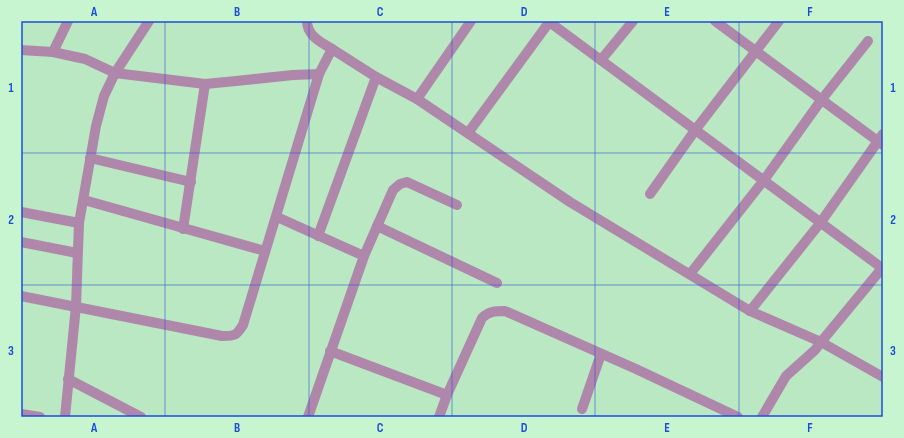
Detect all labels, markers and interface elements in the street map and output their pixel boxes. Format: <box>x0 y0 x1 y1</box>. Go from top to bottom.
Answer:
text: A <box>90 4 98 20</box>
text: B <box>234 4 240 20</box>
text: C <box>377 4 384 20</box>
text: D <box>521 4 528 20</box>
text: E <box>664 4 670 20</box>
text: F <box>807 4 813 20</box>
text: 1 <box>8 80 14 96</box>
text: 1 <box>890 80 896 96</box>
text: 2 <box>8 212 14 228</box>
text: 2 <box>890 212 896 228</box>
text: 3 <box>8 343 14 359</box>
text: 3 <box>890 343 896 359</box>
text: A <box>90 420 98 436</box>
text: B <box>234 420 240 436</box>
text: C <box>377 420 384 436</box>
text: D <box>521 420 528 436</box>
text: E <box>664 420 670 436</box>
text: F <box>807 420 813 436</box>

